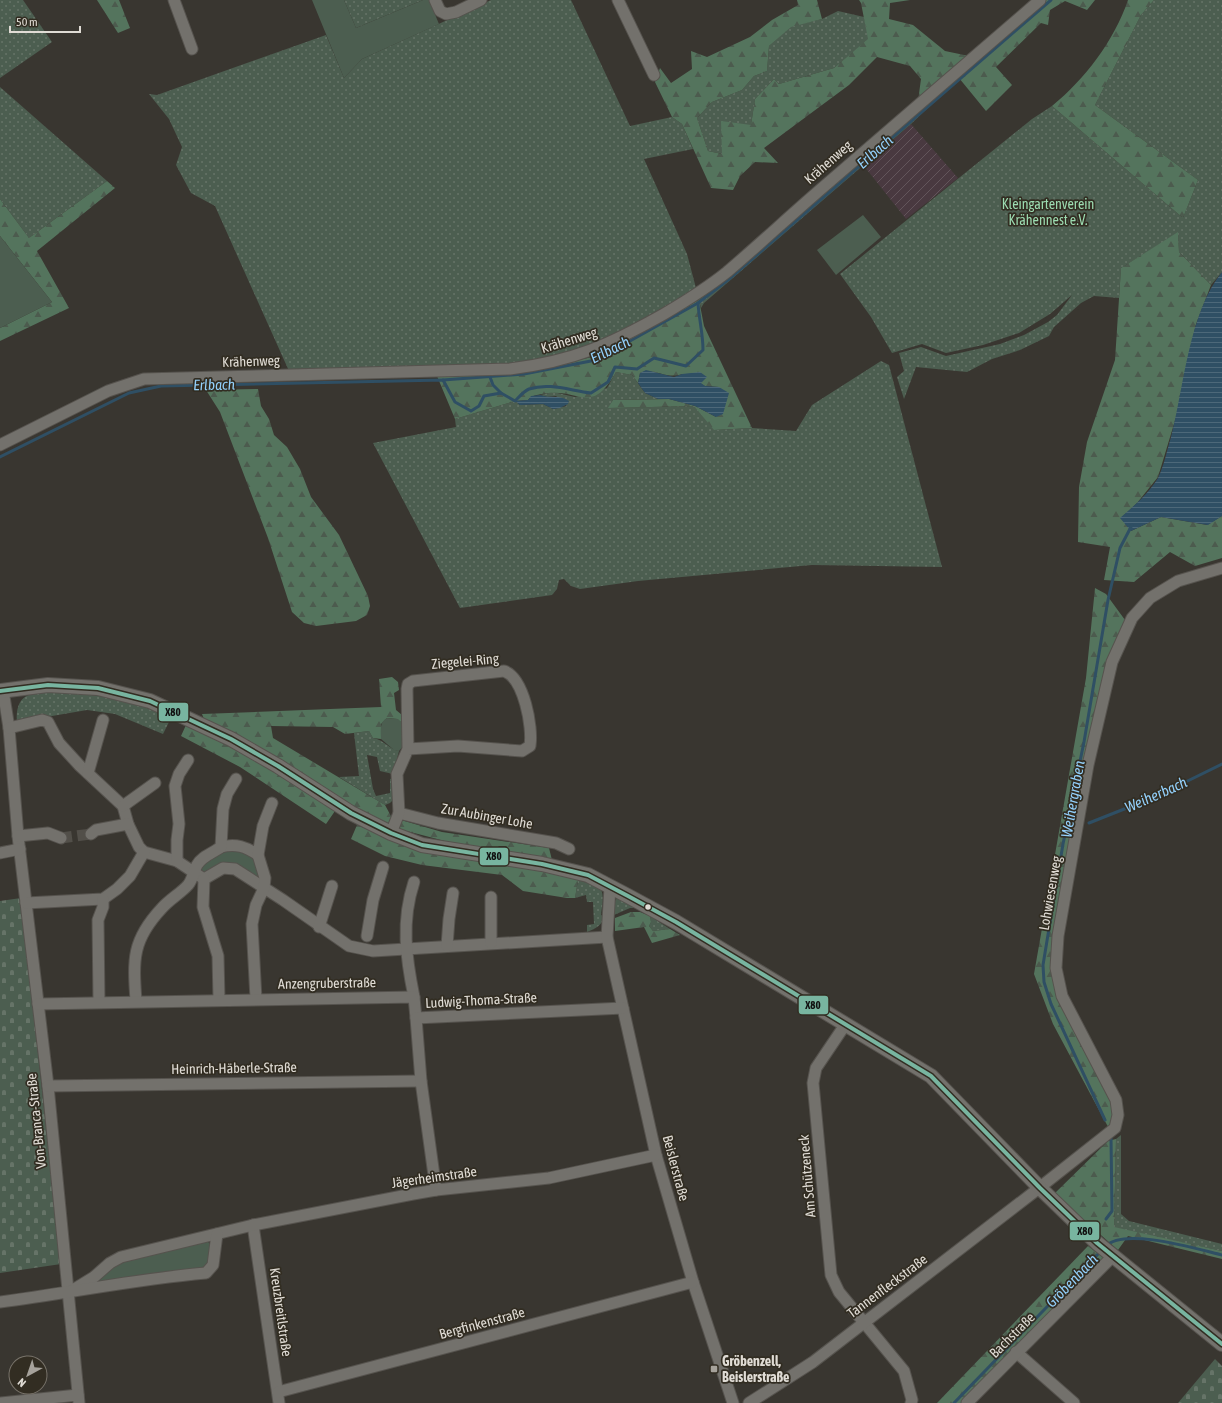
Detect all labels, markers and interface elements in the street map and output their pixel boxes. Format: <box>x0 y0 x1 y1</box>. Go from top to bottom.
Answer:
scale bar <box>10 8 80 34</box>
text: 50 m <box>16 15 38 29</box>
water label: Erlbach <box>853 132 896 172</box>
street label: Krähenweg <box>801 137 855 187</box>
park label: Kleingartenverein Krähennest e.V. <box>1002 196 1094 228</box>
street label: Krähenweg <box>539 324 599 356</box>
water label: Erlbach <box>587 333 632 366</box>
street label: Krähenweg <box>222 352 280 370</box>
water label: Erlbach <box>193 376 235 393</box>
street label: Ziegelei-Ring <box>431 650 499 672</box>
line badge: X80 <box>158 702 189 722</box>
text: X80 <box>164 706 181 718</box>
water label: Weihergraben <box>1057 759 1088 839</box>
water label: Weiherbach <box>1122 773 1189 816</box>
street label: Zur Aubinger Lohe <box>440 800 534 832</box>
line badge: X80 <box>479 847 509 866</box>
text: X80 <box>485 850 502 862</box>
street label: Lohwiesenweg <box>1036 854 1064 932</box>
unlabelled marker <box>643 902 653 912</box>
street label: Anzengruberstraße <box>278 974 376 992</box>
street label: Ludwig-Thoma-Straße <box>425 989 537 1011</box>
line badge: X80 <box>798 995 829 1015</box>
text: X80 <box>804 999 821 1011</box>
street label: Heinrich-Häberle-Straße <box>171 1059 297 1077</box>
street label: Von-Branca-Straße <box>23 1073 49 1169</box>
street label: Beislerstraße <box>660 1133 692 1203</box>
street label: Am Schützeneck <box>795 1134 819 1218</box>
street label: Jägerheimstraße <box>390 1163 478 1191</box>
line badge: X80 <box>1069 1221 1100 1241</box>
text: X80 <box>1076 1225 1093 1237</box>
street label: Tannenfleckstraße <box>844 1251 930 1321</box>
water label: Gröbenbach <box>1042 1251 1101 1311</box>
street label: Kreuzbreitlstraße <box>267 1267 295 1357</box>
street label: Bergfinkenstraße <box>437 1304 527 1342</box>
street label: Bachstraße <box>986 1309 1038 1361</box>
place label: Gröbenzell, Beislerstraße <box>722 1353 789 1385</box>
north arrow <box>8 1355 48 1395</box>
marker: Gröbenzell, Beislerstraße <box>709 1364 719 1374</box>
text: N <box>15 1376 28 1389</box>

